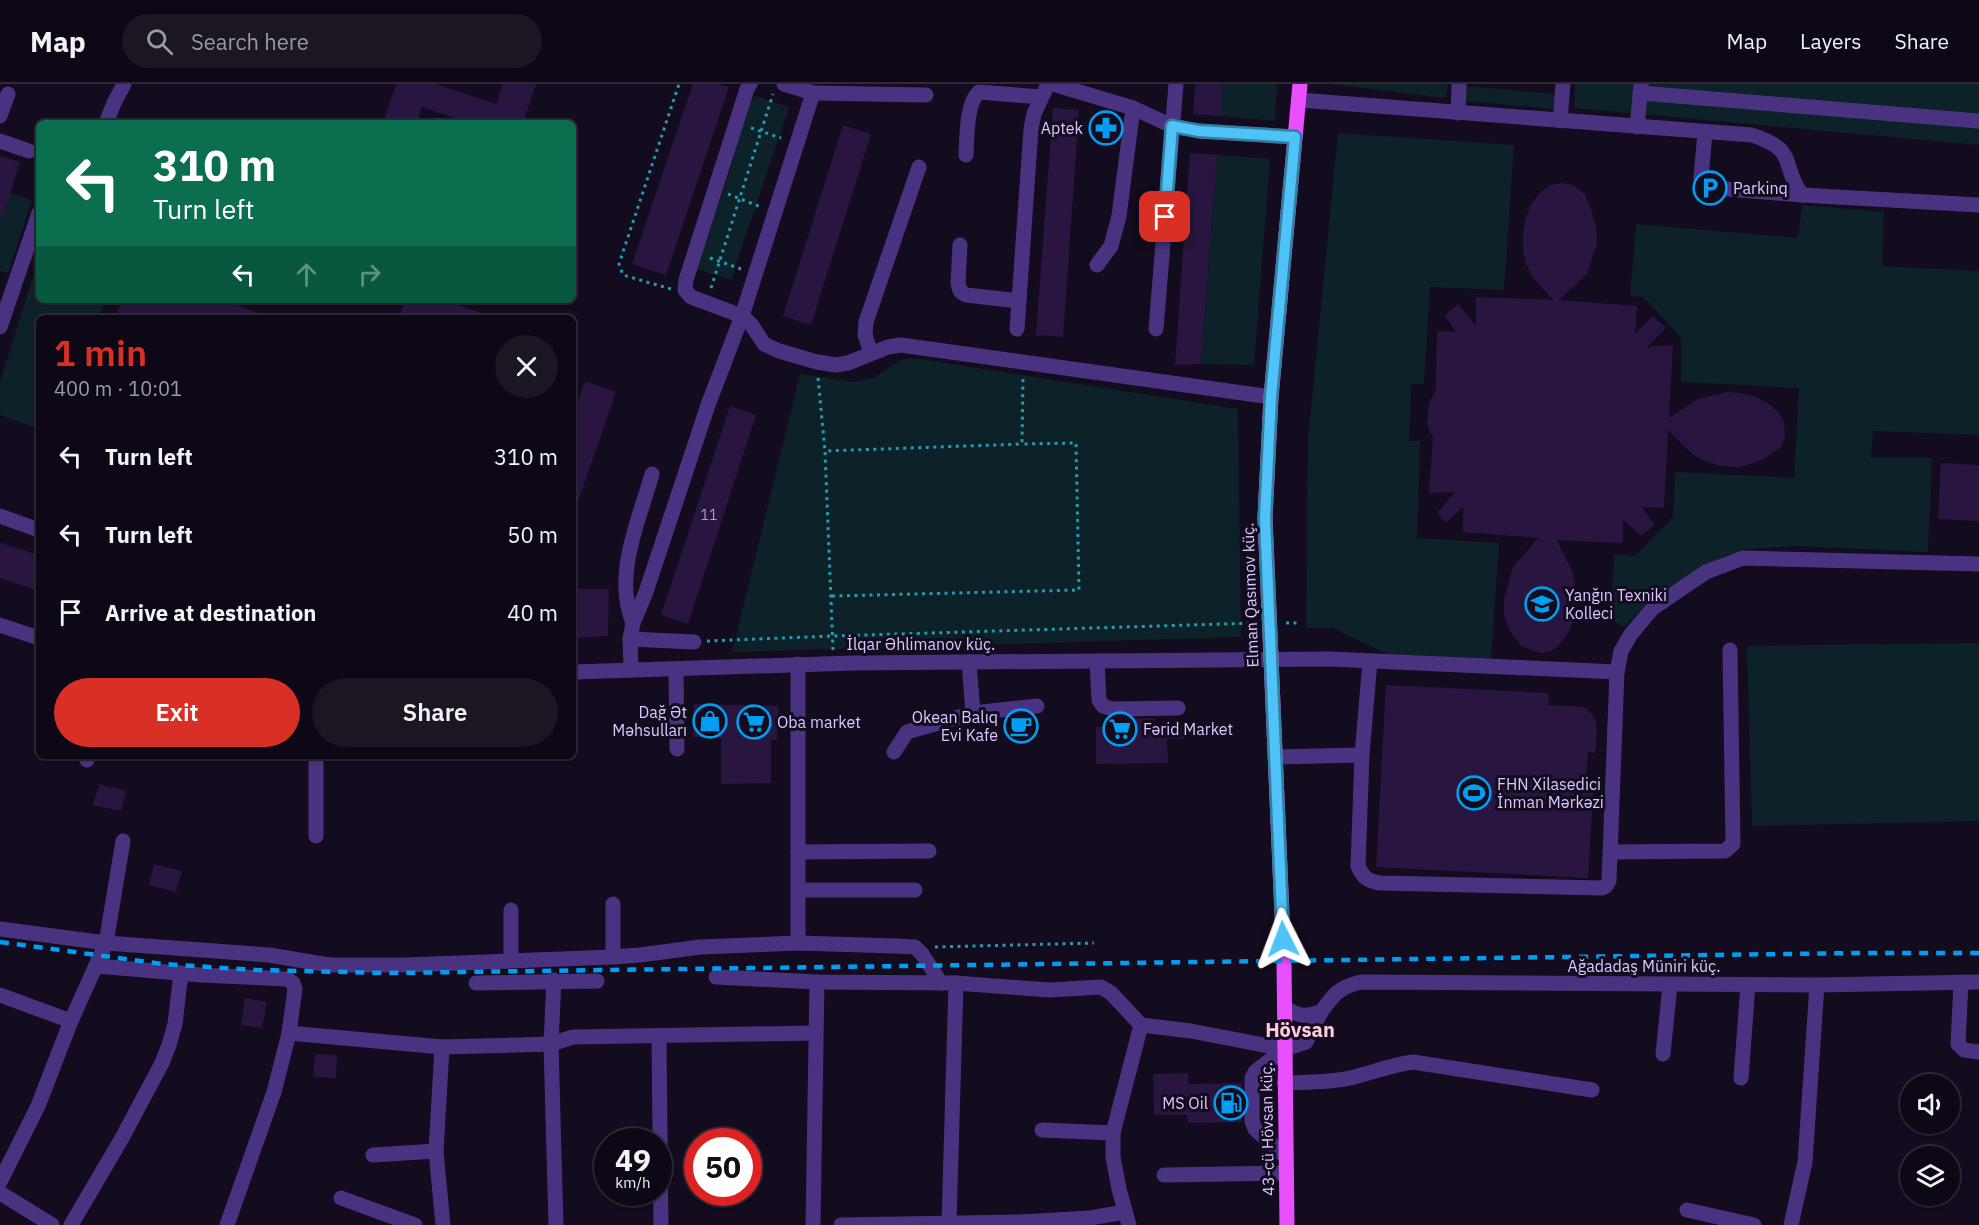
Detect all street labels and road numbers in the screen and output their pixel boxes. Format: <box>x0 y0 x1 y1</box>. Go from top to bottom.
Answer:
street label: Elman Qasımov küç. <box>1237 522 1263 668</box>
street label: İlqar Əhlimanov küç. <box>847 634 995 654</box>
street label: Ağadadaş Müniri küç. <box>1567 956 1721 976</box>
street label: 43-cü Hövsan küç. <box>1256 1062 1278 1196</box>

